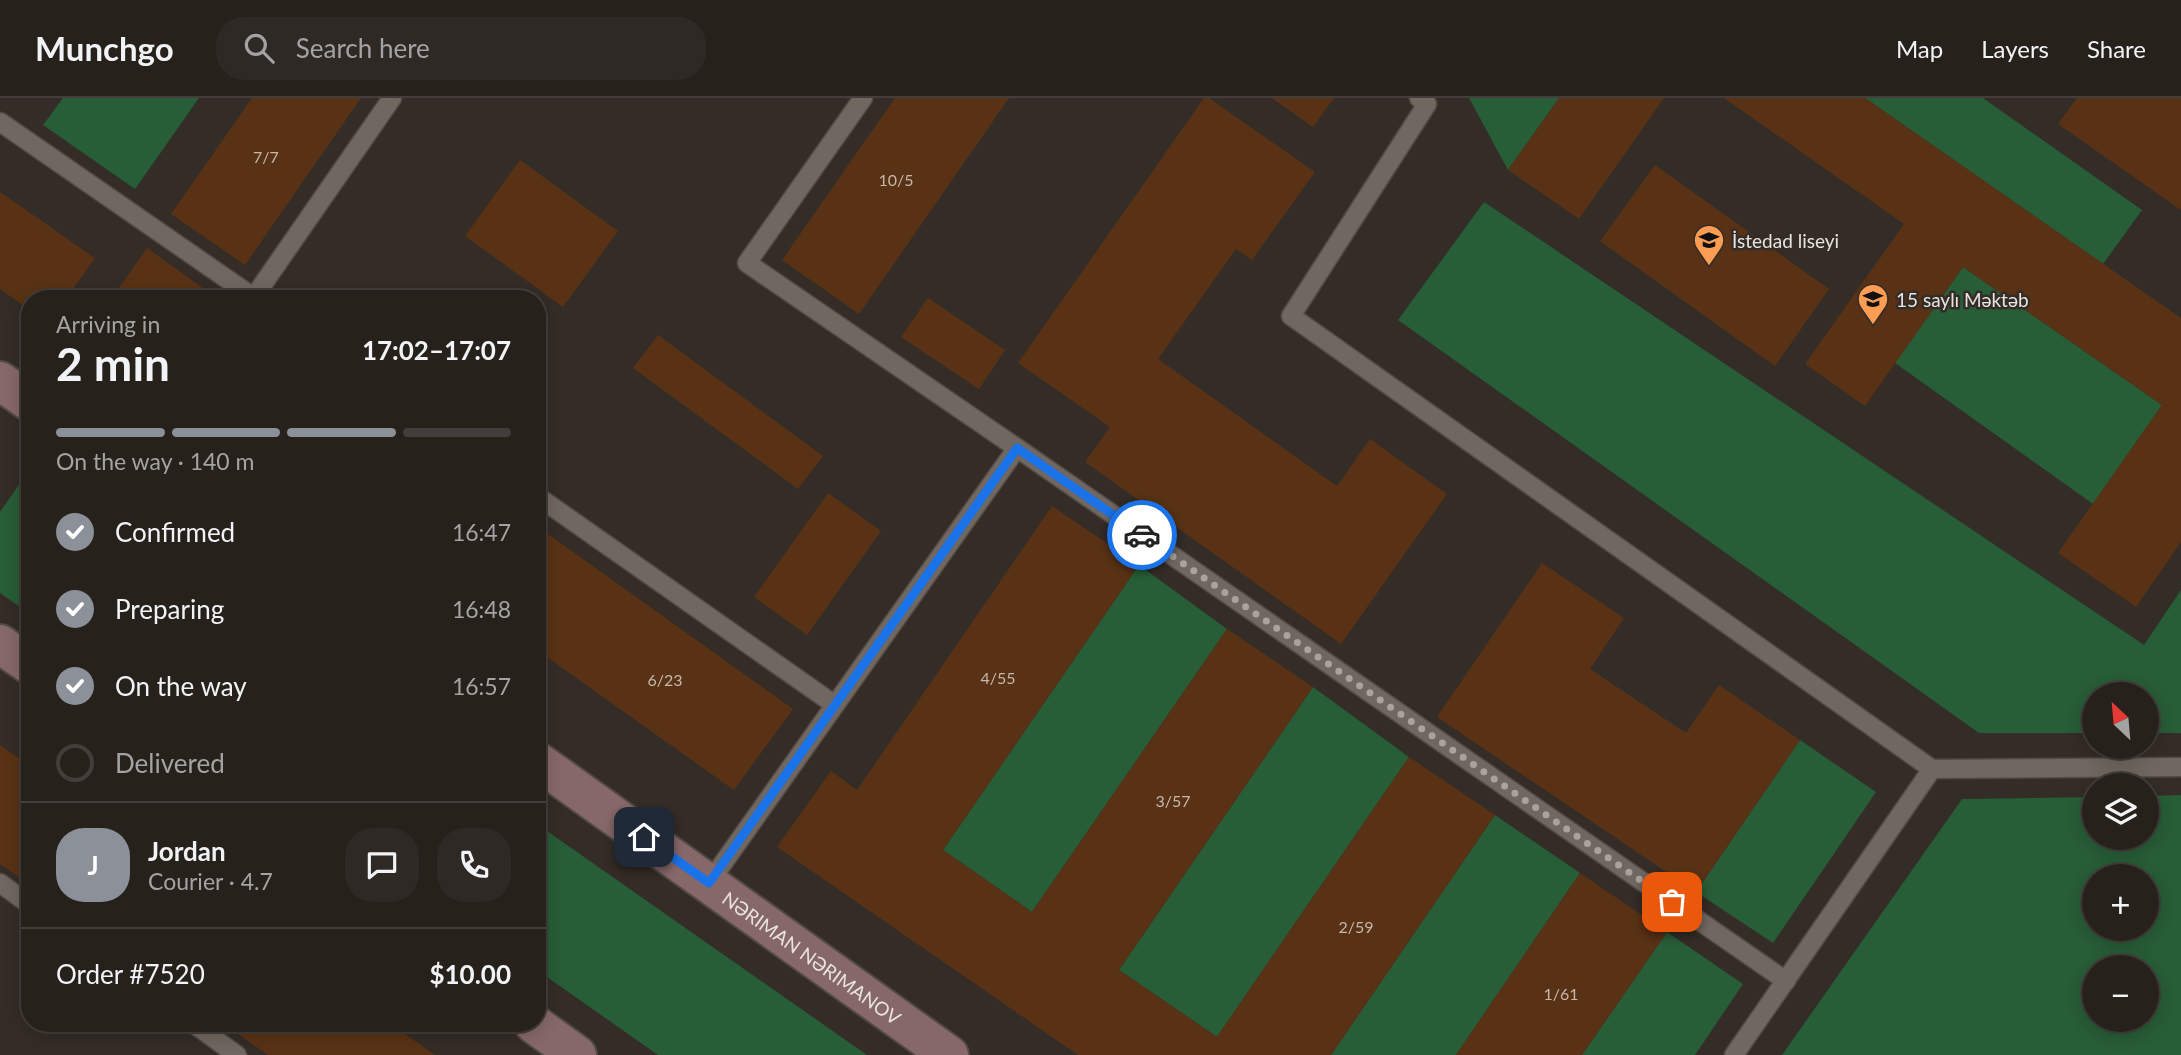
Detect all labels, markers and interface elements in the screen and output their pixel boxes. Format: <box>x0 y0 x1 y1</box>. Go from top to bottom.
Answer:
search box <box>216 17 706 80</box>
text: Munchgo <box>35 28 174 68</box>
icon: search <box>240 29 278 67</box>
text: Search here <box>296 32 430 64</box>
text: Map <box>1896 34 1943 63</box>
text: Layers <box>1981 34 2049 63</box>
text: Share <box>2087 34 2146 63</box>
house number: 7/7 <box>253 147 279 166</box>
house number: 10/5 <box>878 170 914 189</box>
school or university icon: İstedad liseyi <box>1692 223 1726 267</box>
place label: İstedad liseyi <box>1732 229 1839 252</box>
school or university icon: 15 saylı Məktəb <box>1856 282 1890 326</box>
place label: 15 saylı Məktəb <box>1896 288 2029 311</box>
text: Arriving in <box>56 310 160 338</box>
text: 17:02–17:07 <box>362 334 511 366</box>
text: 2 min <box>56 336 170 391</box>
text: On the way · 140 m <box>56 447 255 475</box>
courier <box>1107 500 1177 570</box>
icon: check <box>56 513 94 551</box>
text: Confirmed <box>115 516 235 548</box>
icon: car <box>1123 516 1161 554</box>
text: 16:47 <box>452 518 511 546</box>
icon: check <box>56 590 94 628</box>
text: Preparing <box>115 593 224 625</box>
text: 16:48 <box>452 595 511 623</box>
icon: check <box>56 667 94 705</box>
house number: 4/55 <box>980 668 1016 687</box>
text: On the way <box>115 670 247 702</box>
house number: 6/23 <box>647 670 683 689</box>
text: 16:57 <box>452 672 511 700</box>
north arrow <box>2082 682 2160 760</box>
map controls <box>2082 682 2159 1032</box>
text: Delivered <box>115 747 225 779</box>
button: layers <box>2082 773 2159 850</box>
house number: 3/57 <box>1155 791 1191 810</box>
pin <box>614 807 674 867</box>
icon: home <box>625 818 663 856</box>
button: chat <box>345 828 419 902</box>
button: phone <box>437 828 511 902</box>
text: Jordan <box>148 835 226 867</box>
text: J <box>87 849 99 881</box>
button: + <box>2082 864 2159 941</box>
text: Courier · 4.7 <box>148 867 273 895</box>
pin <box>1642 872 1702 932</box>
icon: bag <box>1653 883 1691 921</box>
street label: NƏRIMAN NƏRIMANOV <box>719 886 906 1029</box>
house number: 2/59 <box>1338 917 1374 936</box>
button: − <box>2082 955 2159 1032</box>
text: Order #7520 <box>56 958 205 990</box>
text: $10.00 <box>429 958 511 990</box>
house number: 1/61 <box>1543 984 1579 1003</box>

